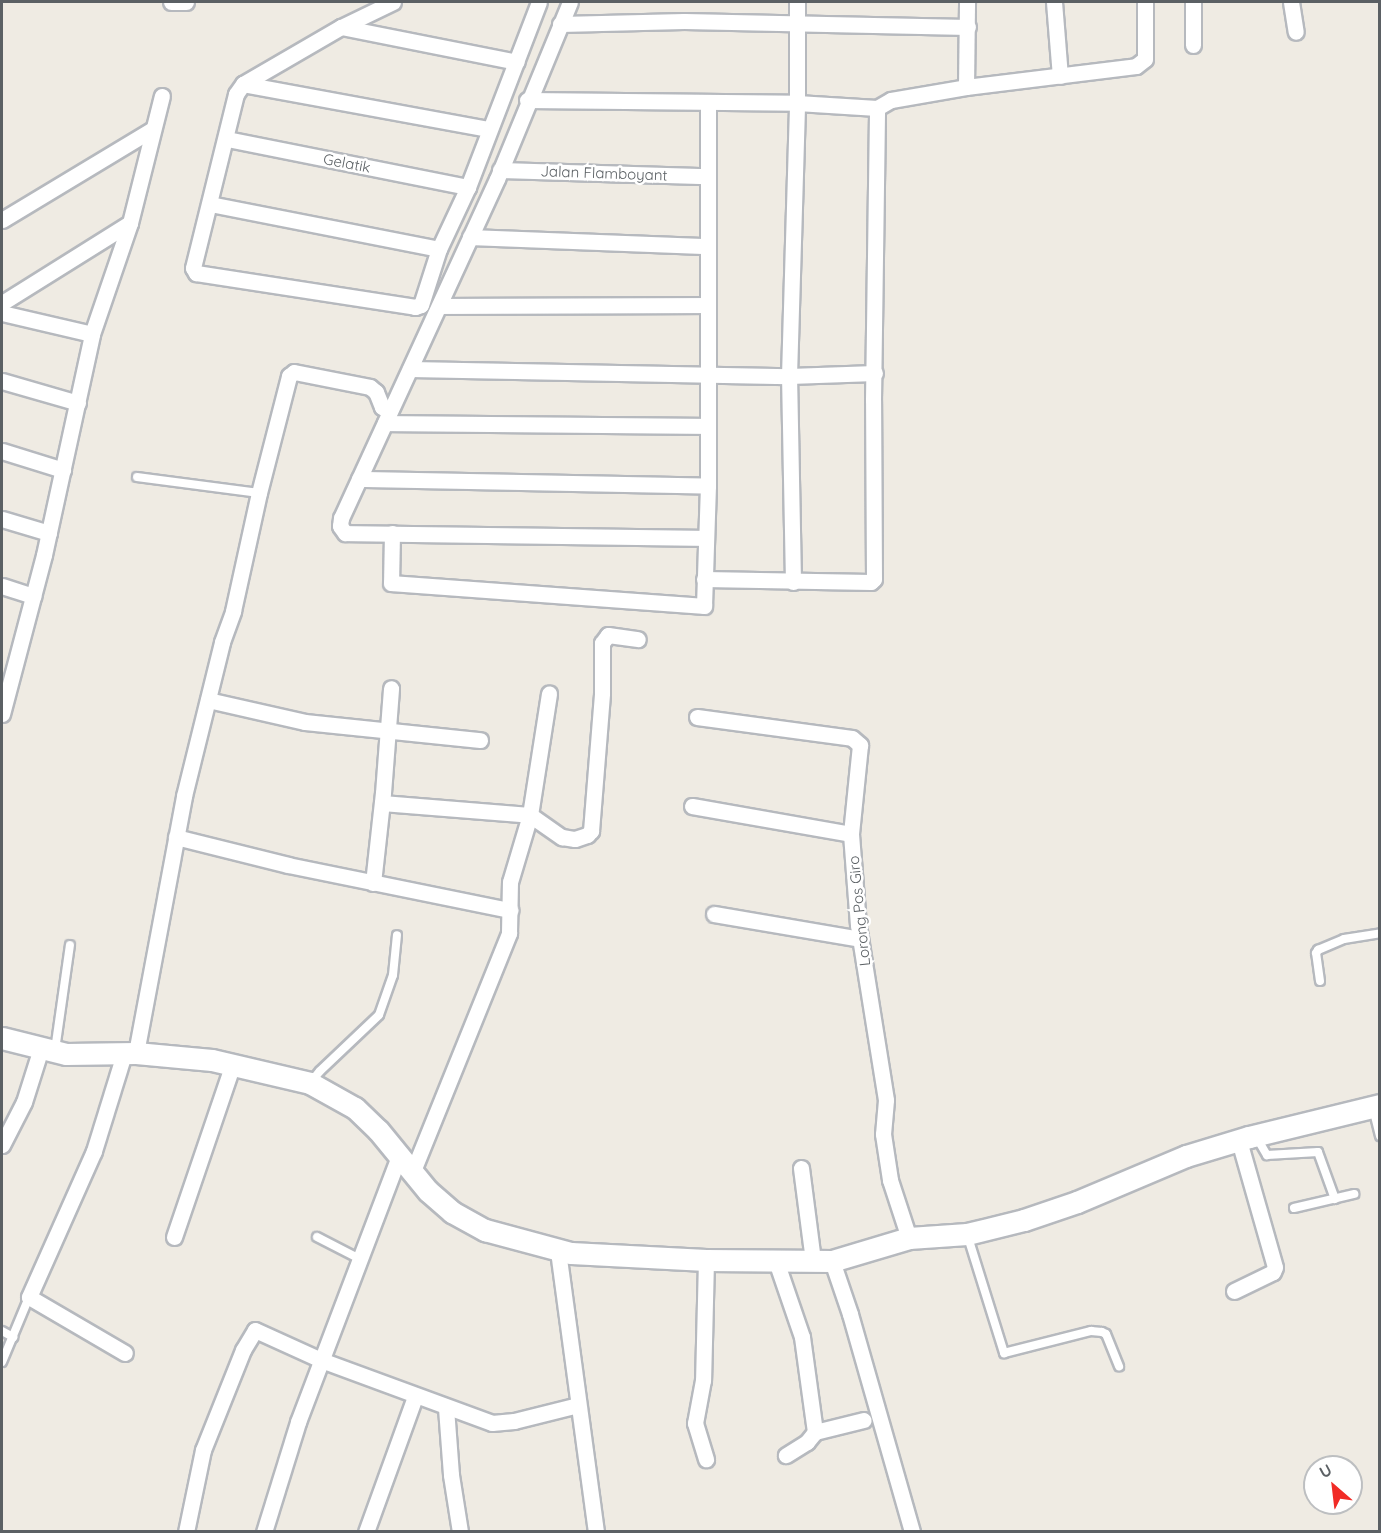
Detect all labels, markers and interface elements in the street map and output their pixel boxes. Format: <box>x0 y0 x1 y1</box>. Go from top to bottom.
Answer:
street label: Gelatik <box>322 150 372 176</box>
street label: Jalan Flamboyant <box>540 162 668 184</box>
street label: Lorong Pos Giro <box>844 855 874 967</box>
north arrow <box>1303 1455 1363 1515</box>
text: U <box>1316 1459 1335 1482</box>

